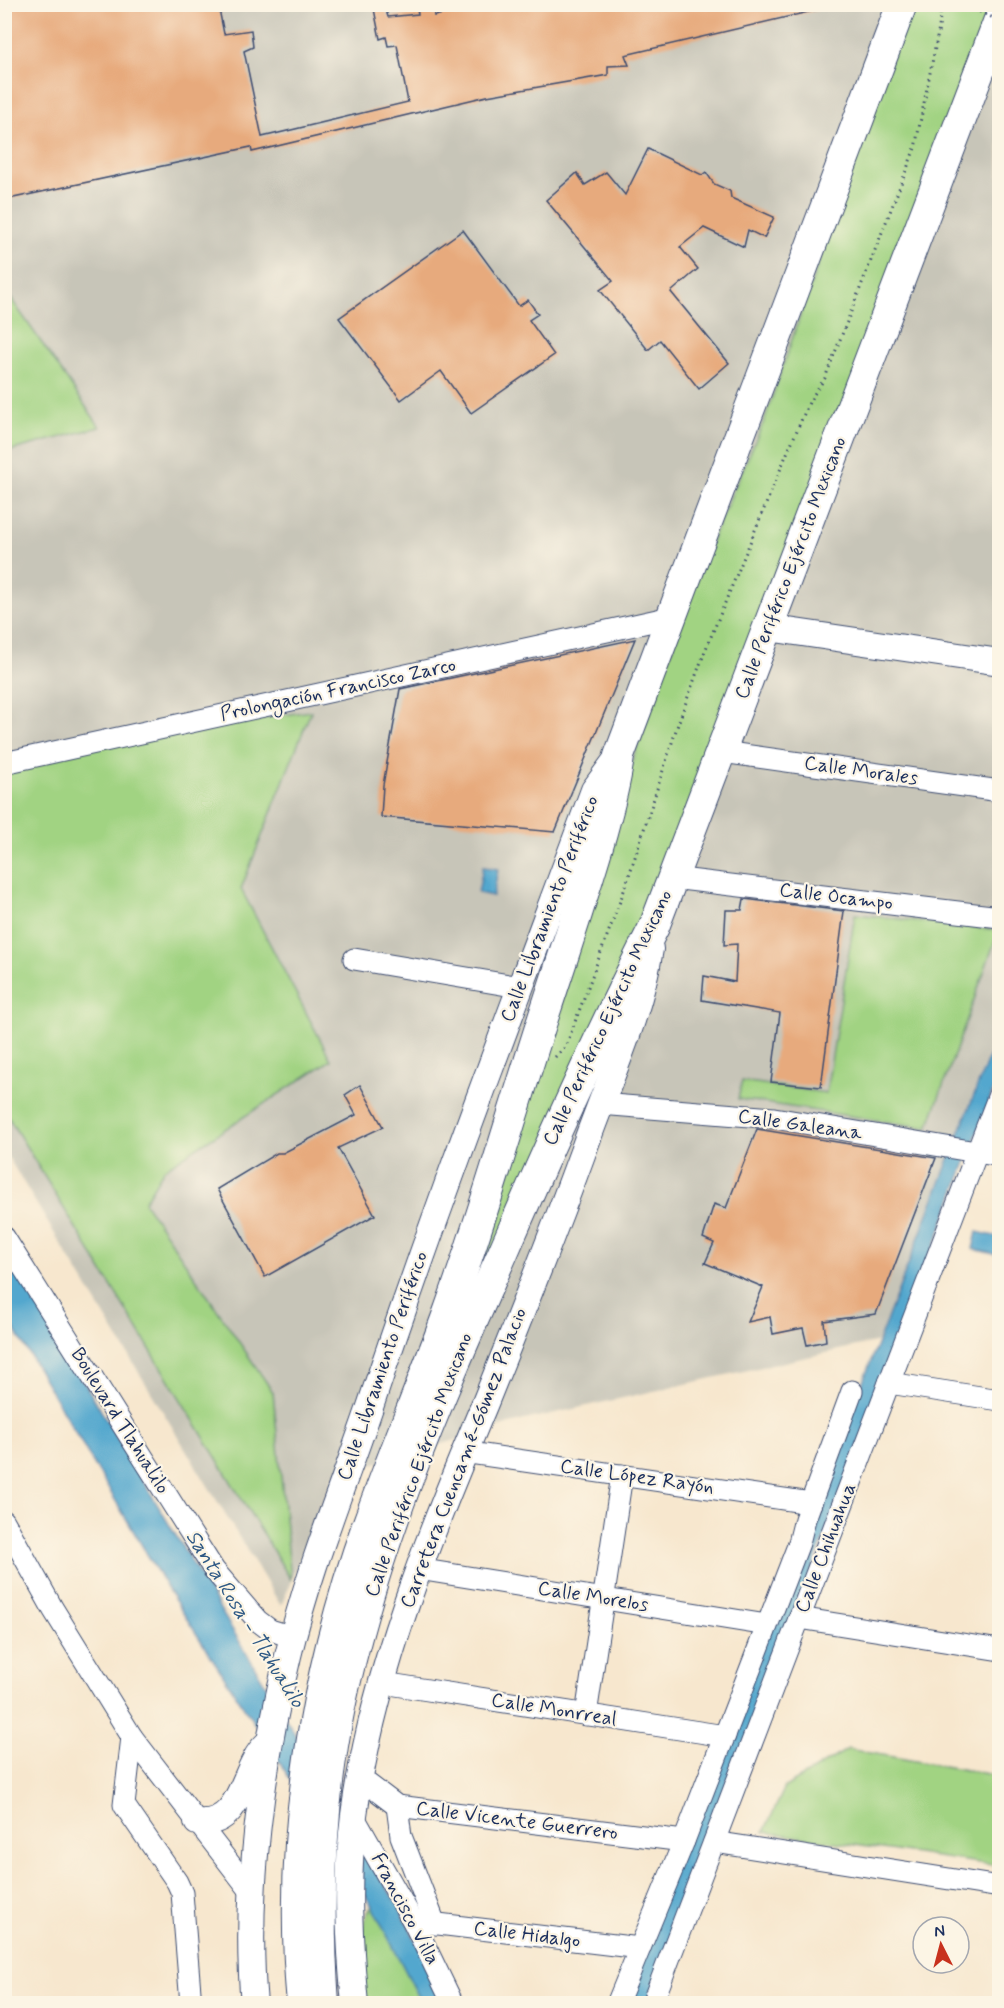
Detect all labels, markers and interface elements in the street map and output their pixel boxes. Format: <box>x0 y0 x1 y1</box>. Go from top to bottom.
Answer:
street label: Calle Periférico Ejército Mexicano <box>728 433 854 703</box>
street label: Prolongación Francisco Zarco <box>218 652 459 729</box>
street label: Calle Morales <box>802 750 920 792</box>
street label: Calle Libramiento Periférico <box>494 792 606 1026</box>
street label: Calle Ocampo <box>778 877 894 917</box>
street label: Calle Periférico Ejército Mexicano <box>537 886 679 1150</box>
street label: Calle Galeana <box>736 1103 865 1147</box>
street label: Calle Libramiento Periférico <box>331 1248 435 1484</box>
street label: Carretera Cuencamé-Gómez Palacio <box>394 1304 534 1612</box>
street label: Calle Periférico Ejército Mexicano <box>359 1329 479 1601</box>
street label: Boulevard Tlahualilo <box>64 1343 176 1499</box>
street label: Calle López Rayón <box>558 1453 716 1501</box>
street label: Calle Chihuahua <box>789 1479 863 1617</box>
water label: Santa Rosa - Tlahualilo <box>179 1525 312 1714</box>
street label: Calle Morelos <box>536 1575 650 1619</box>
street label: Calle Monrreal <box>489 1687 619 1733</box>
street label: Calle Vicente Guerrero <box>415 1795 619 1847</box>
street label: Francisco Villa <box>364 1848 446 1970</box>
street label: Calle Hidalgo <box>472 1915 582 1955</box>
north arrow <box>911 1915 971 1975</box>
text: N <box>933 1921 946 1943</box>

